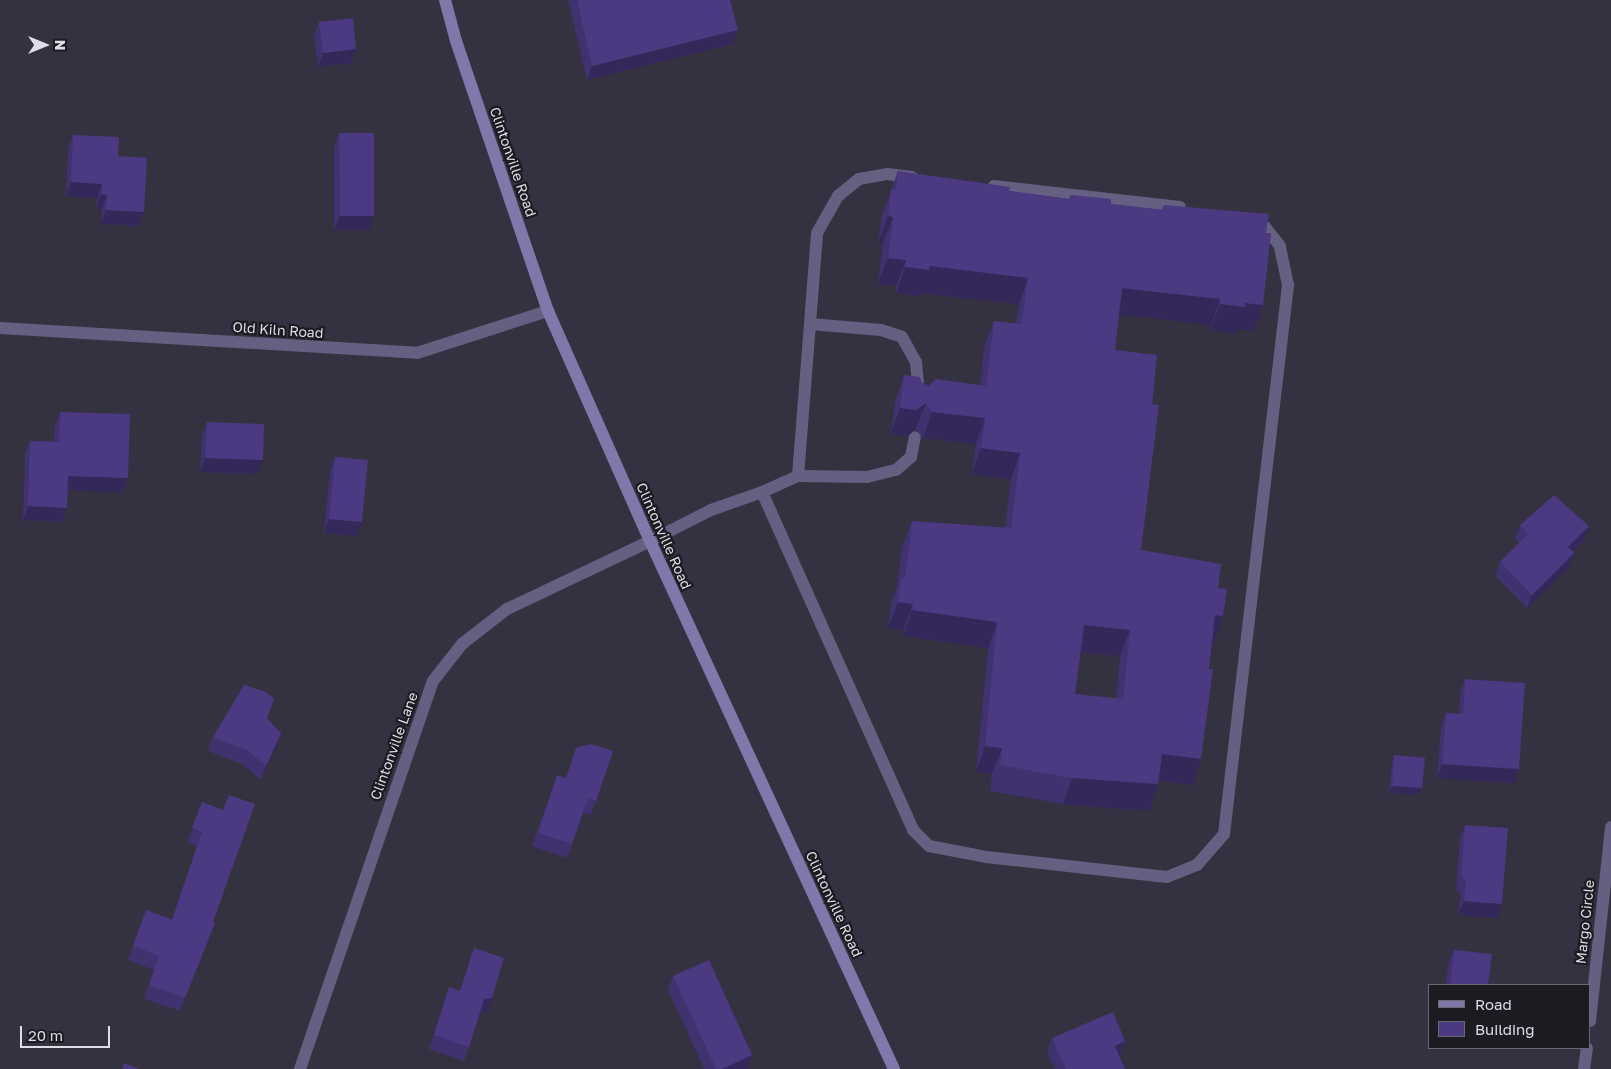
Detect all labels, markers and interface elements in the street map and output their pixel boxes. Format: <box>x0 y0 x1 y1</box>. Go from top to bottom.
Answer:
north arrow <box>20 20 70 70</box>
text: N <box>52 40 69 50</box>
street label: Clintonville Road <box>486 105 540 219</box>
street label: Old Kiln Road <box>232 318 324 342</box>
street label: Clintonville Road <box>633 480 695 592</box>
street label: Clintonville Lane <box>367 690 421 802</box>
street label: Clintonville Road <box>802 848 866 960</box>
street label: Margo Circle <box>1572 879 1598 965</box>
legend <box>1428 984 1591 1049</box>
text: Road <box>1475 995 1512 1013</box>
scale bar <box>22 1016 112 1048</box>
text: Building <box>1475 1020 1535 1038</box>
text: 20 m <box>28 1026 63 1044</box>

